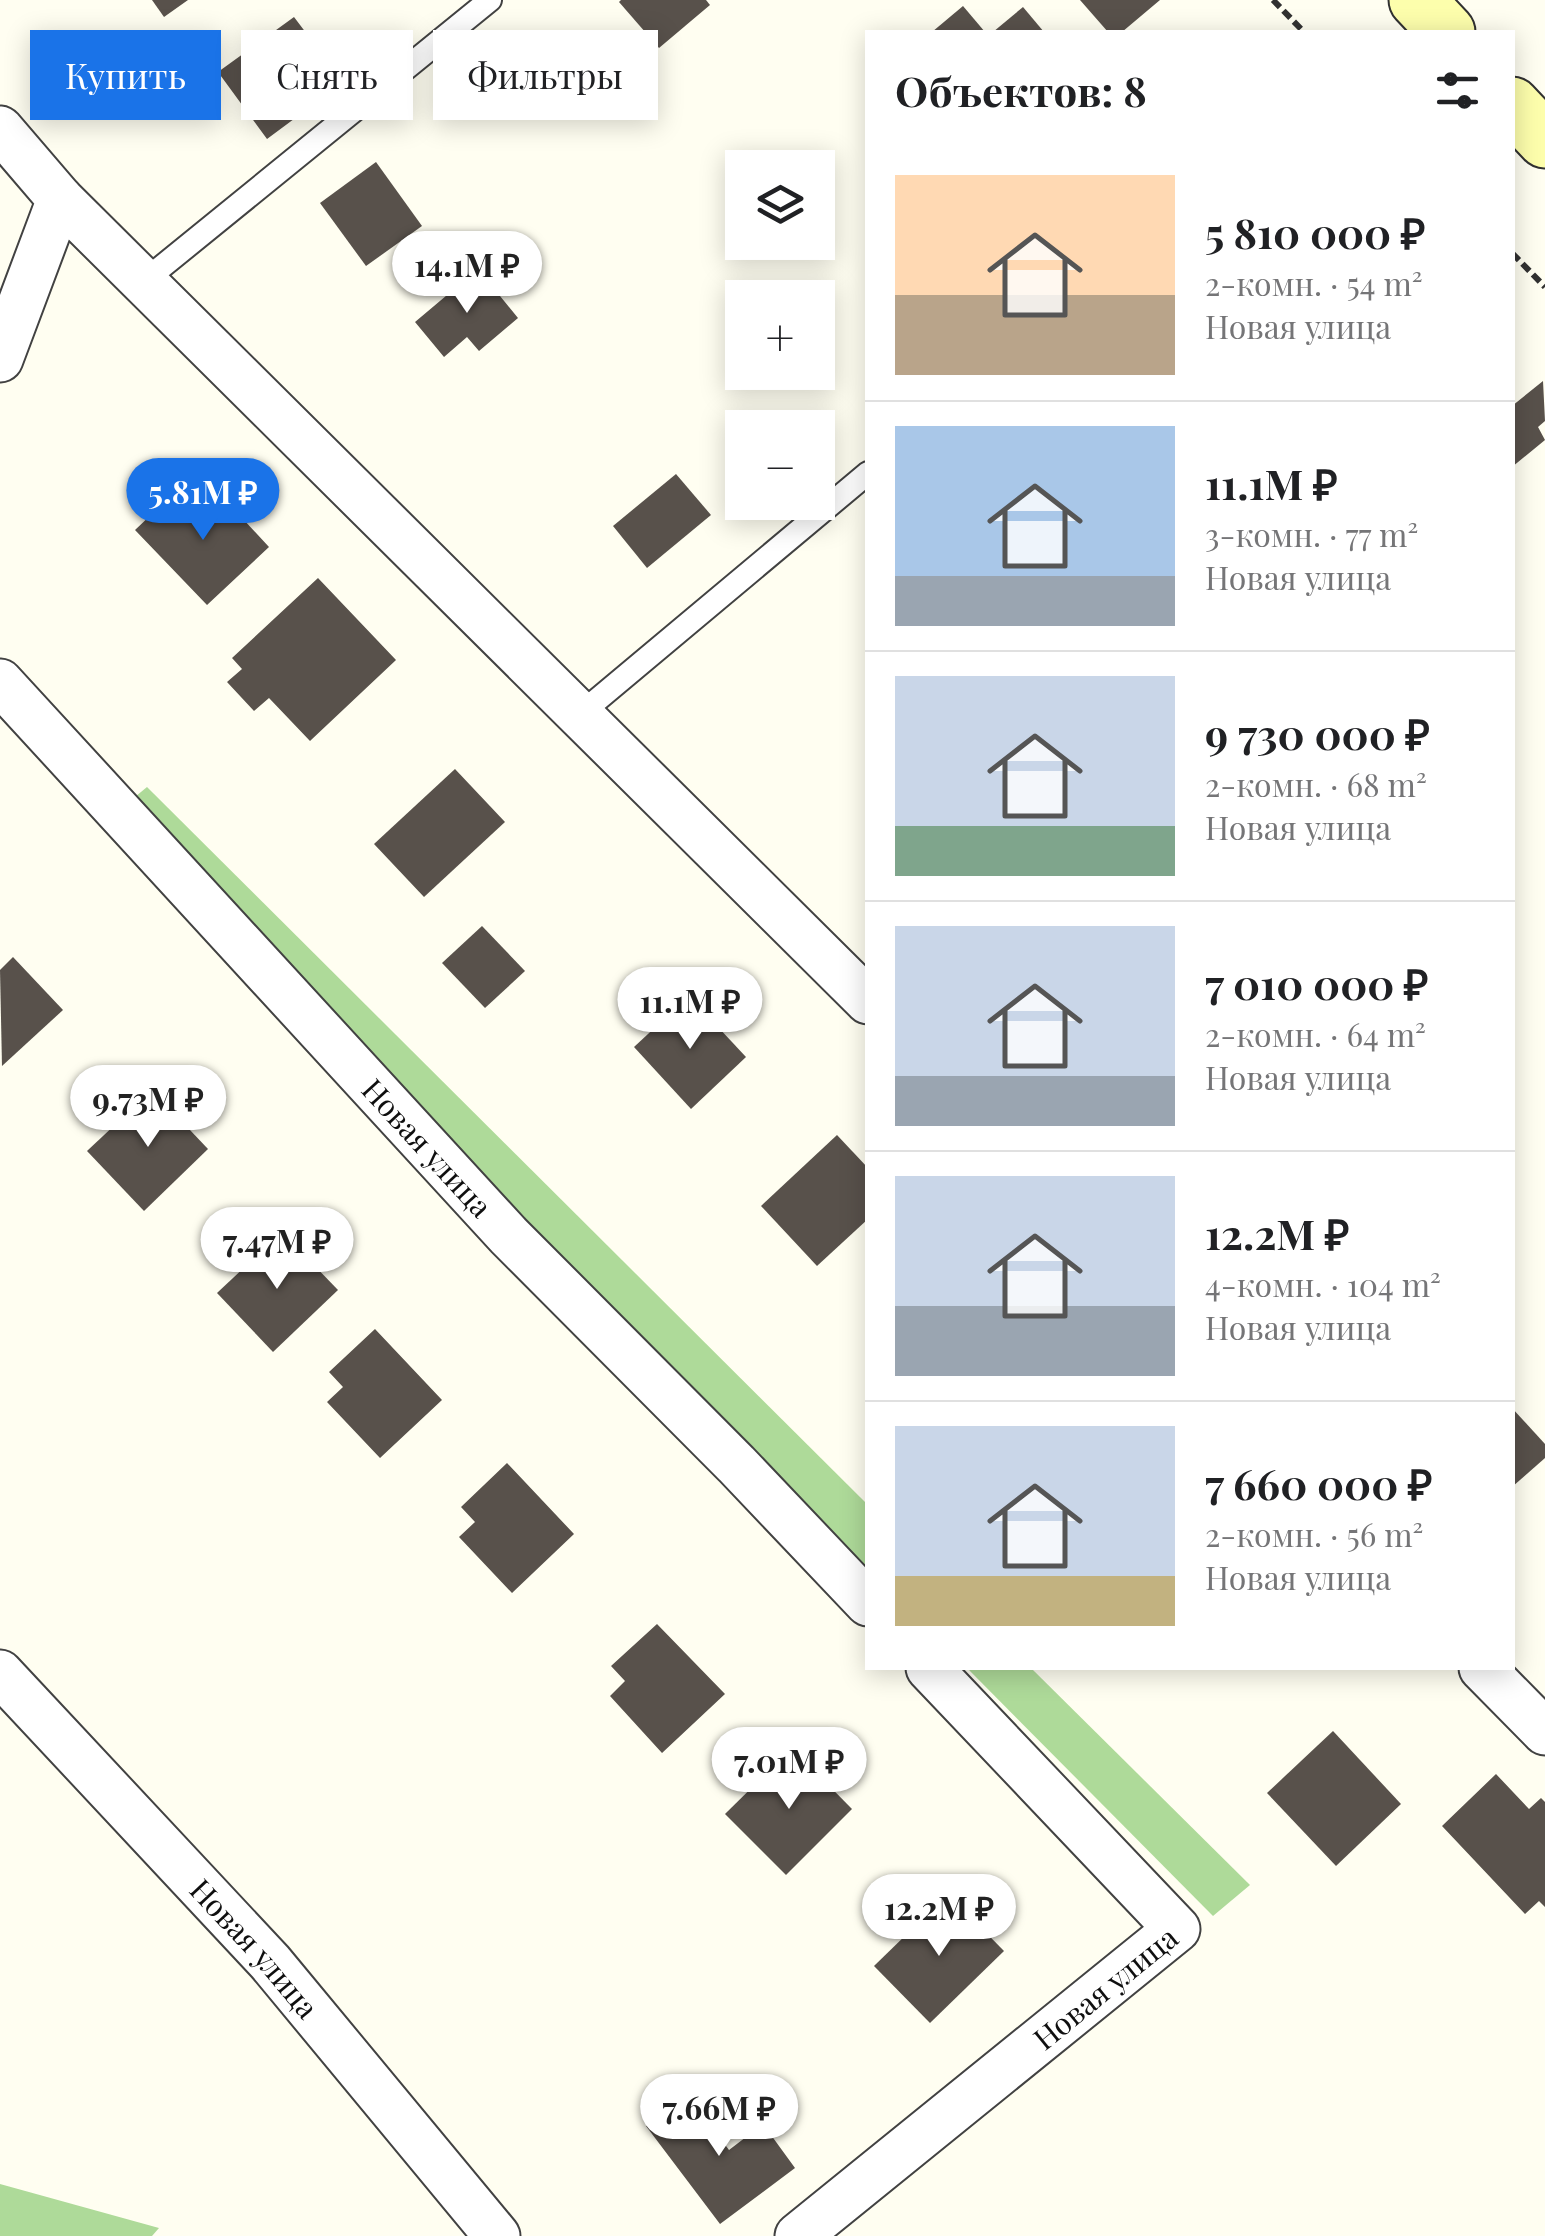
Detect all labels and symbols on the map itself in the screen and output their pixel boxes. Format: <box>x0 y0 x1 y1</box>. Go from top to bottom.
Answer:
pin: 14.1M ₽ <box>375 231 559 316</box>
pin: 5.81M ₽ <box>111 458 295 543</box>
pin: 11.1M ₽ <box>598 967 782 1052</box>
pin: 9.73M ₽ <box>56 1065 240 1150</box>
street label: Новая улица <box>354 1070 501 1225</box>
pin: 7.47M ₽ <box>185 1207 369 1292</box>
pin: 7.01M ₽ <box>697 1727 881 1812</box>
street label: Новая улица <box>182 1870 328 2026</box>
pin: 12.2M ₽ <box>847 1874 1031 1959</box>
street label: Новая улица <box>1025 1917 1185 2058</box>
pin: 7.66M ₽ <box>627 2074 811 2159</box>

